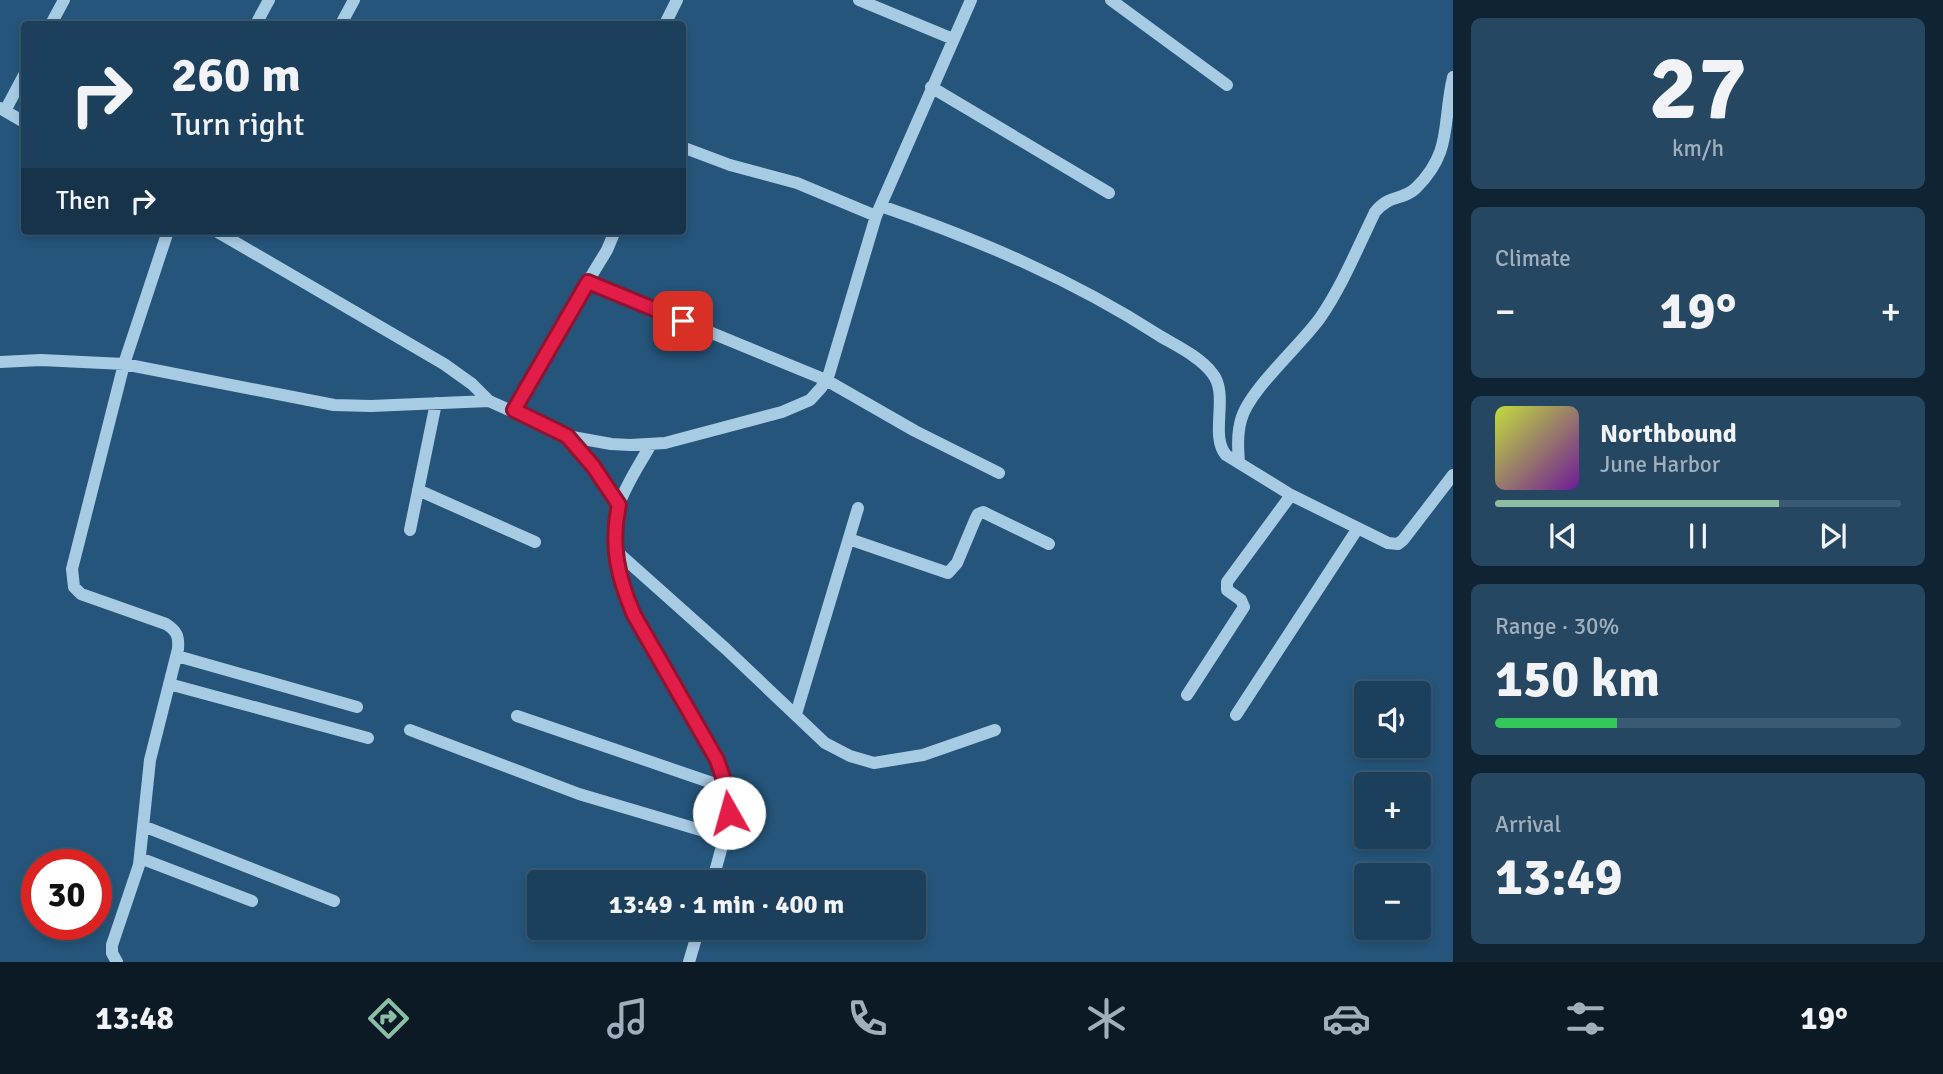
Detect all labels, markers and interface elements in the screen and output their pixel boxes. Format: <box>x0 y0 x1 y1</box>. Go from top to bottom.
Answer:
text: 27 <box>1649 32 1747 145</box>
text: 260 m <box>171 45 301 105</box>
icon: right <box>56 49 147 140</box>
text: Turn right <box>171 105 304 144</box>
text: km/h <box>1672 134 1724 163</box>
icon: right <box>124 182 162 220</box>
text: Then <box>56 185 110 217</box>
text: Climate <box>1495 244 1571 273</box>
text: 19° <box>1660 279 1736 343</box>
text: − <box>1495 288 1516 335</box>
text: + <box>1880 288 1901 335</box>
pin <box>653 291 713 351</box>
icon: arrive <box>664 302 702 340</box>
text: Northbound <box>1600 418 1737 450</box>
text: June Harbor <box>1600 450 1720 479</box>
icon: previous <box>1544 517 1582 555</box>
icon: pause <box>1679 517 1717 555</box>
icon: next <box>1814 517 1852 555</box>
text: Range · 30% <box>1495 612 1619 641</box>
text: 150 km <box>1495 647 1660 711</box>
map controls <box>1354 681 1431 940</box>
button: sound <box>1354 681 1431 758</box>
button: + <box>1354 772 1431 849</box>
position arrow <box>692 776 766 850</box>
text: Arrival <box>1495 810 1561 839</box>
text: 13:49 <box>1495 845 1623 909</box>
speed limit sign: 30 <box>21 849 112 940</box>
button: − <box>1354 863 1431 940</box>
text: 13:49 · 1 min · 400 m <box>609 889 844 921</box>
icon: directions <box>364 994 413 1043</box>
icon: music <box>603 994 652 1043</box>
icon: phone <box>843 994 892 1043</box>
icon: climate <box>1082 994 1131 1043</box>
icon: car <box>1322 994 1371 1043</box>
icon: filters <box>1561 994 1610 1043</box>
text: 13:48 <box>95 999 174 1038</box>
text: 19° <box>1800 999 1848 1038</box>

